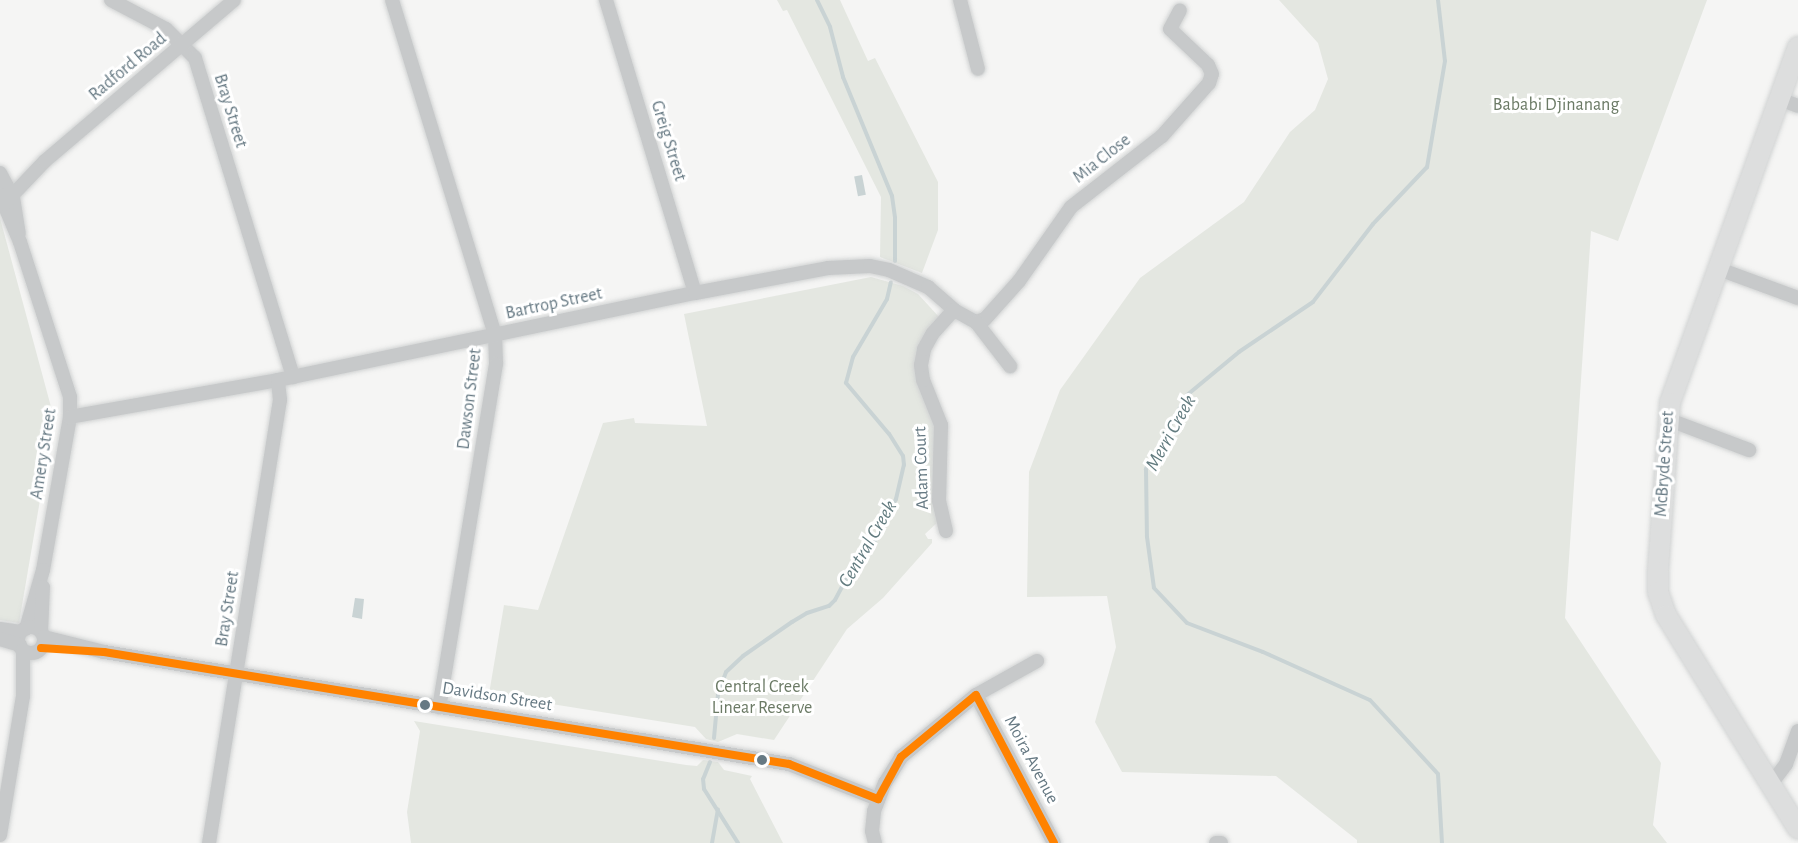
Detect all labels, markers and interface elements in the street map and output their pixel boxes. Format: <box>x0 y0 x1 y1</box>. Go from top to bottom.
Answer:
street label: Radford Road <box>85 28 171 106</box>
street label: Bray Street <box>209 71 251 151</box>
park label: Bababi Djinanang <box>1493 94 1619 116</box>
street label: Greig Street <box>646 98 690 184</box>
street label: Mia Close <box>1069 130 1135 188</box>
street label: Bartrop Street <box>504 283 604 325</box>
street label: Dawson Street <box>453 347 487 451</box>
water label: Merri Creek <box>1140 391 1202 475</box>
street label: Amery Street <box>26 407 62 501</box>
street label: McBryde Street <box>1651 410 1679 518</box>
street label: Adam Court <box>910 426 934 510</box>
water label: Central Creek <box>833 496 903 592</box>
street label: Bray Street <box>211 570 245 648</box>
park label: Central Creek Linear Reserve <box>712 677 812 720</box>
street label: Davidson Street <box>441 678 553 716</box>
unlabelled marker <box>419 699 431 711</box>
street label: Moira Avenue <box>999 712 1063 808</box>
unlabelled marker <box>756 754 768 766</box>

